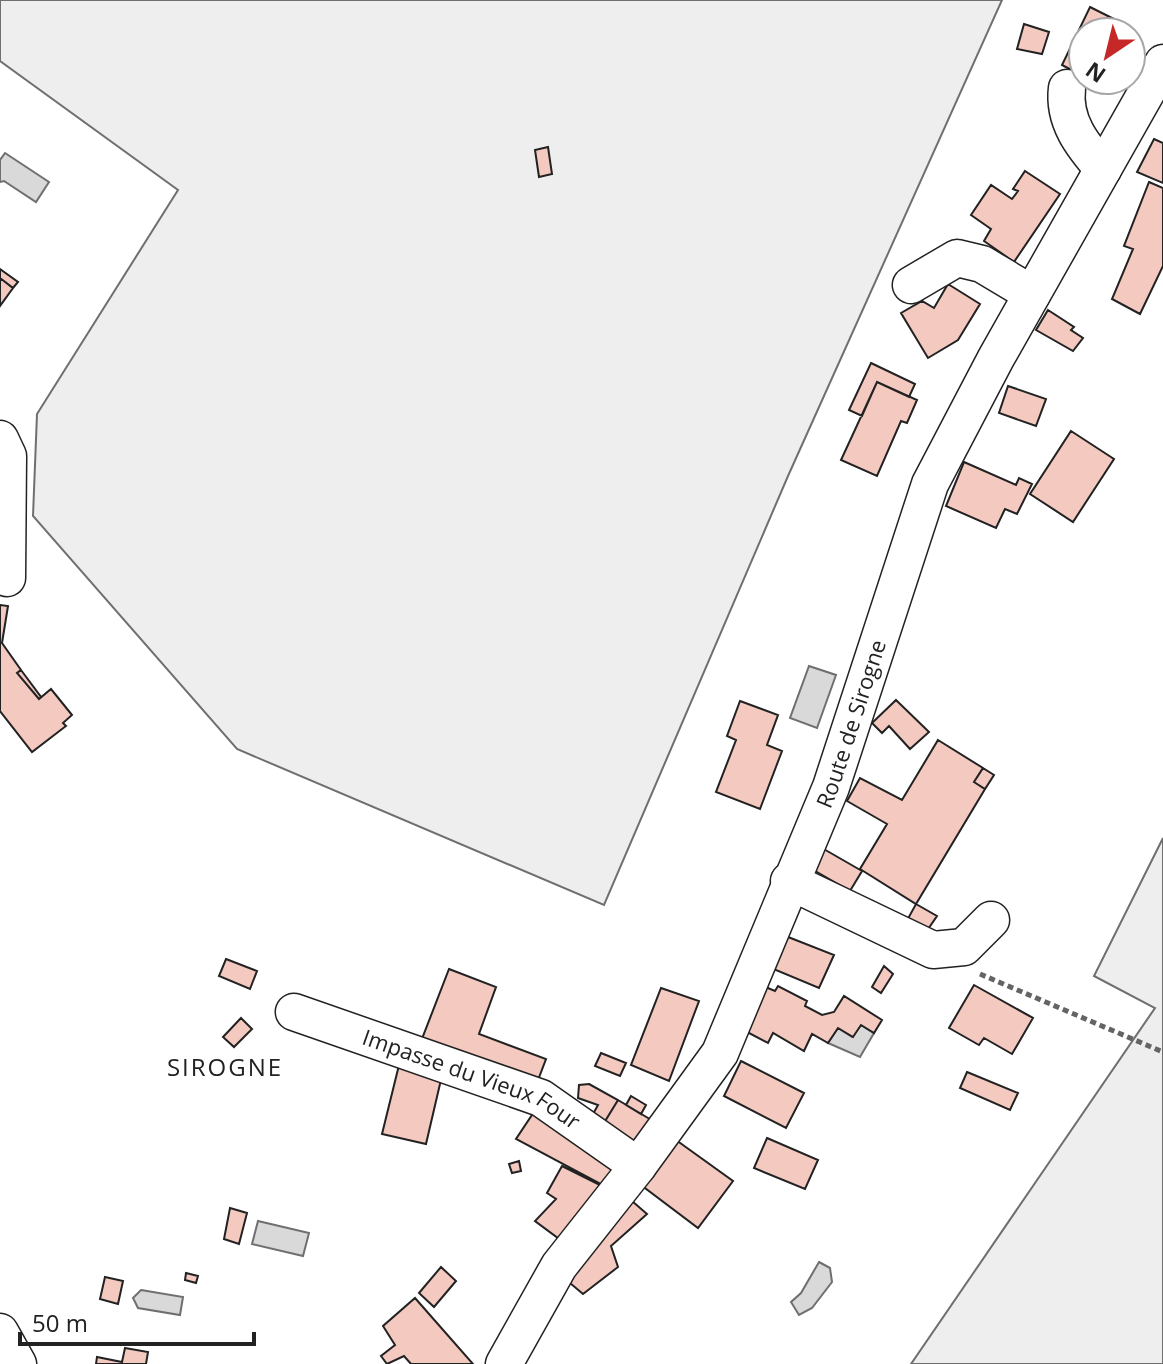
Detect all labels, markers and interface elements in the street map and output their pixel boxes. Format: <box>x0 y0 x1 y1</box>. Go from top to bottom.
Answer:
north arrow <box>1067 16 1147 96</box>
text: N <box>1079 56 1111 91</box>
street label: Route de Sirogne <box>808 636 892 812</box>
street label: Impasse du Vieux Four <box>359 1021 587 1135</box>
district label: SIROGNE <box>167 1050 283 1083</box>
scale bar <box>20 1296 254 1346</box>
text: 50 m <box>32 1306 88 1339</box>

